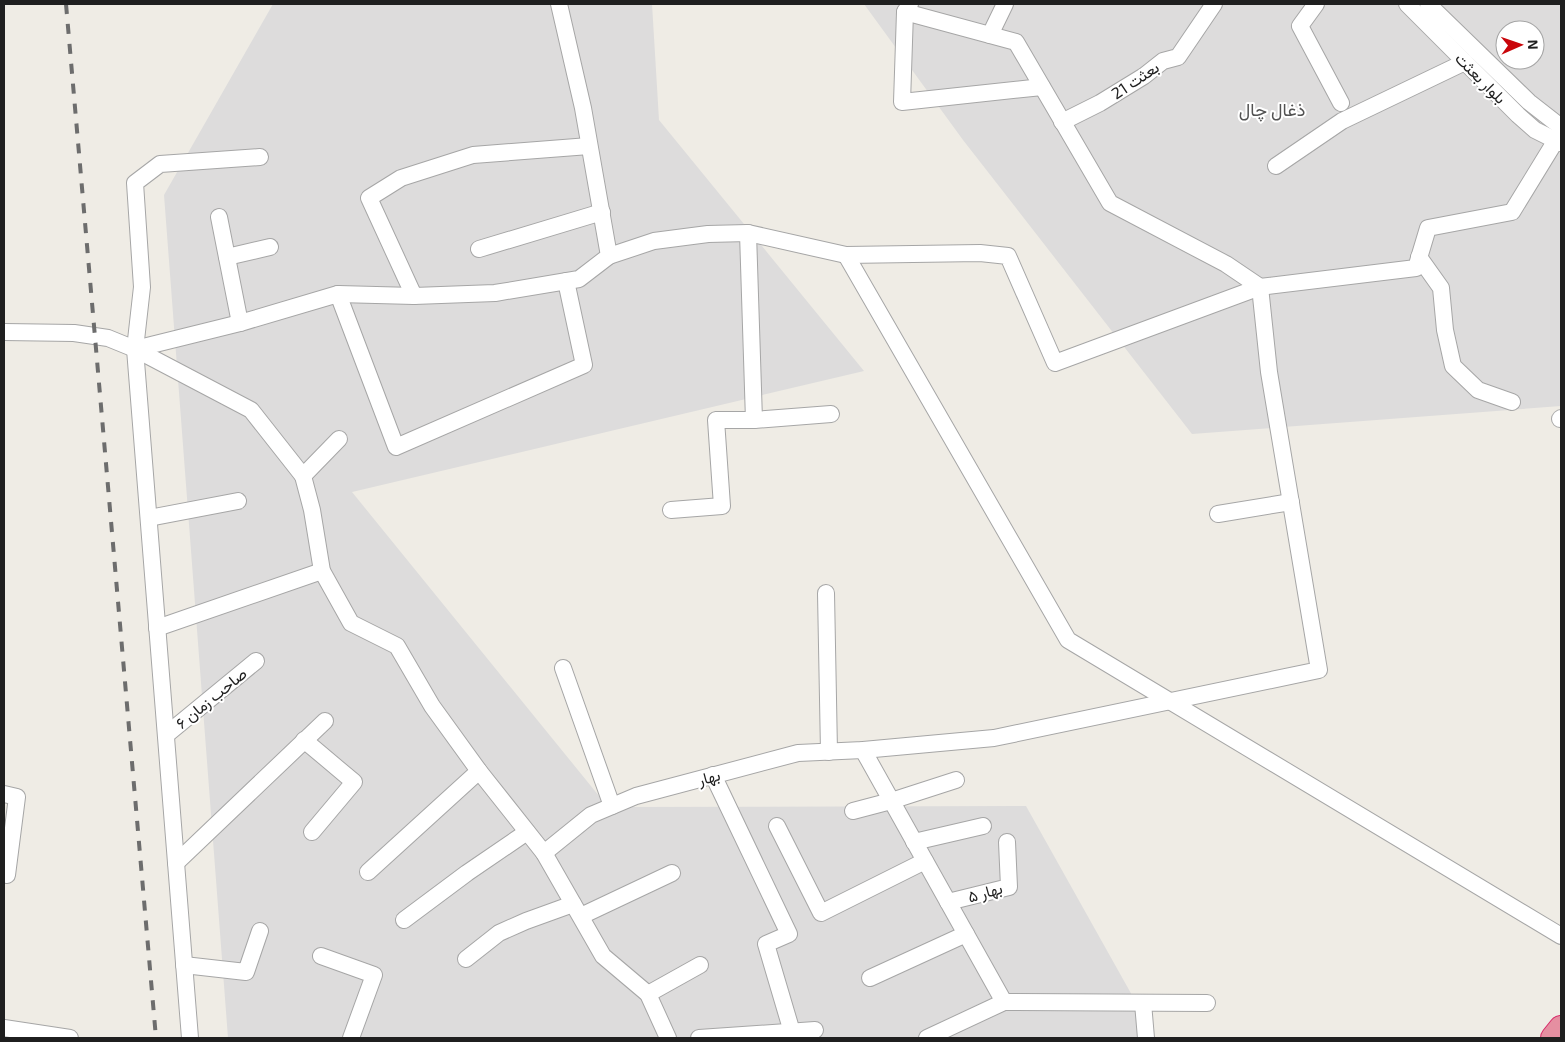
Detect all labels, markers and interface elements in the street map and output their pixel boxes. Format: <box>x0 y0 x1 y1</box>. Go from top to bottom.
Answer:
north arrow <box>1495 20 1545 70</box>
text: N <box>1525 39 1542 50</box>
street label: بلوار بعثت <box>1451 48 1511 108</box>
street label: بعثت 21 <box>1107 57 1163 103</box>
district label: ذغال چال <box>1239 98 1305 122</box>
street label: صاحب زمان ۶ <box>171 663 251 734</box>
street label: بهار <box>695 764 723 791</box>
street label: بهار ۵ <box>965 878 1005 907</box>

